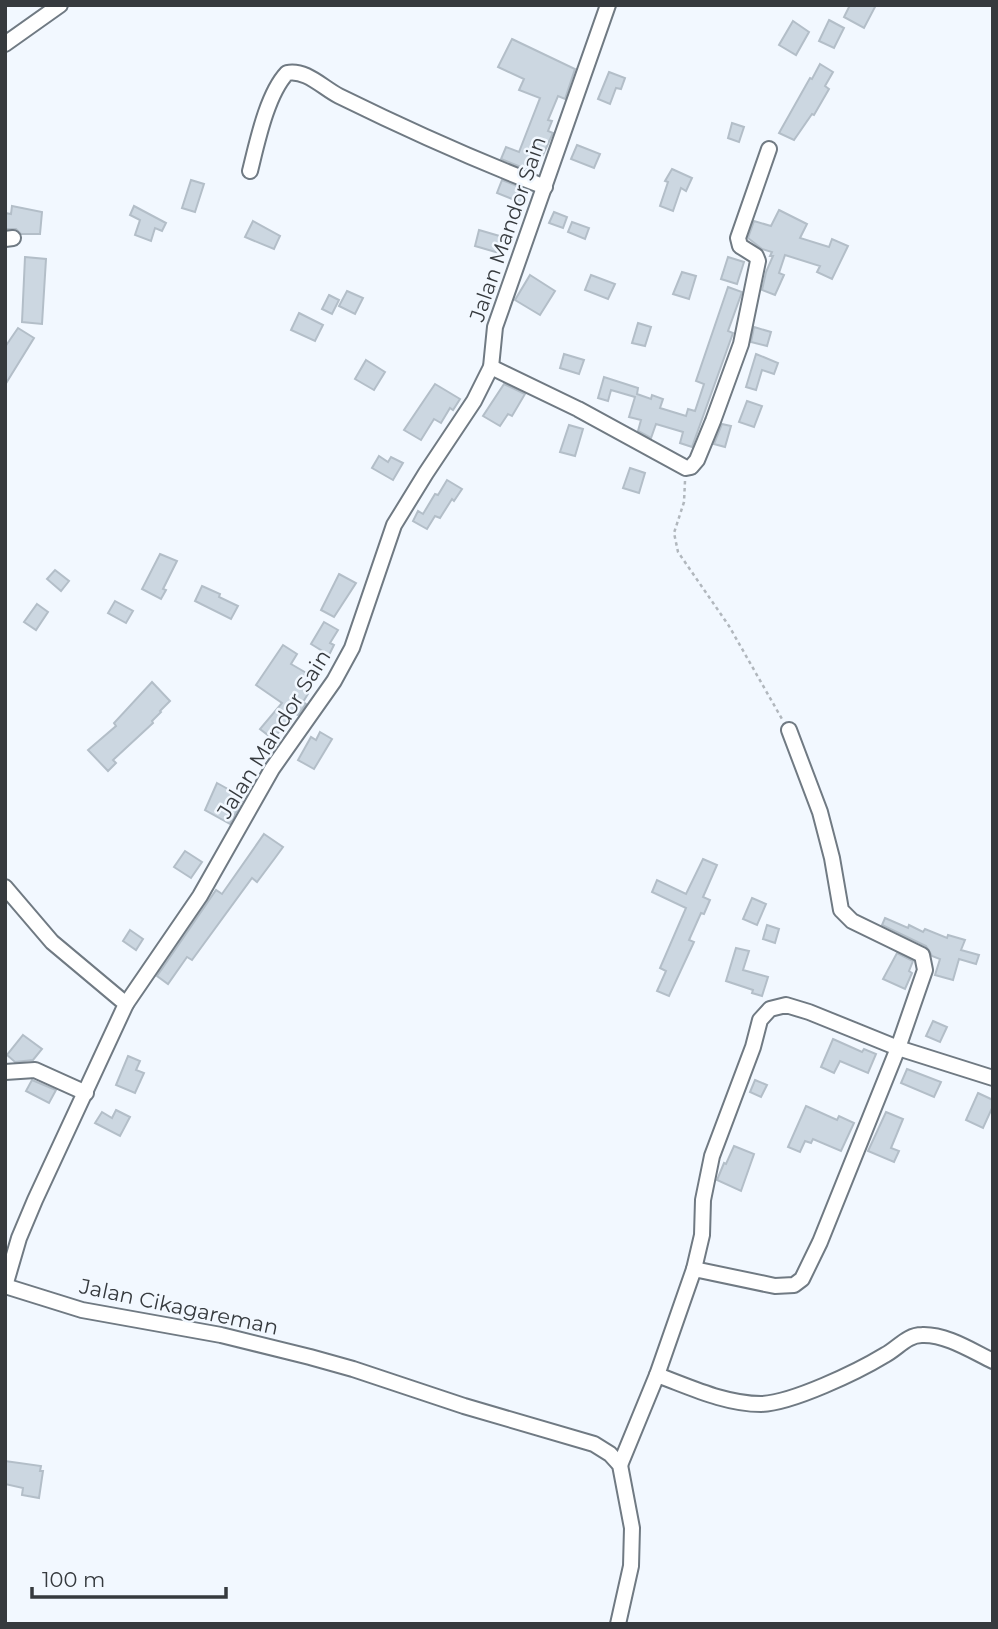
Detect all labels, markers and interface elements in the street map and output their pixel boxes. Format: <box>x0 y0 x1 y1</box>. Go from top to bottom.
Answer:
street label: Jalan Mandor Sain <box>464 133 551 325</box>
street label: Jalan Mandor Sain <box>211 645 336 823</box>
street label: Jalan Cikagareman <box>77 1273 281 1340</box>
scale bar <box>32 1556 226 1600</box>
text: 100 m <box>42 1567 105 1592</box>

